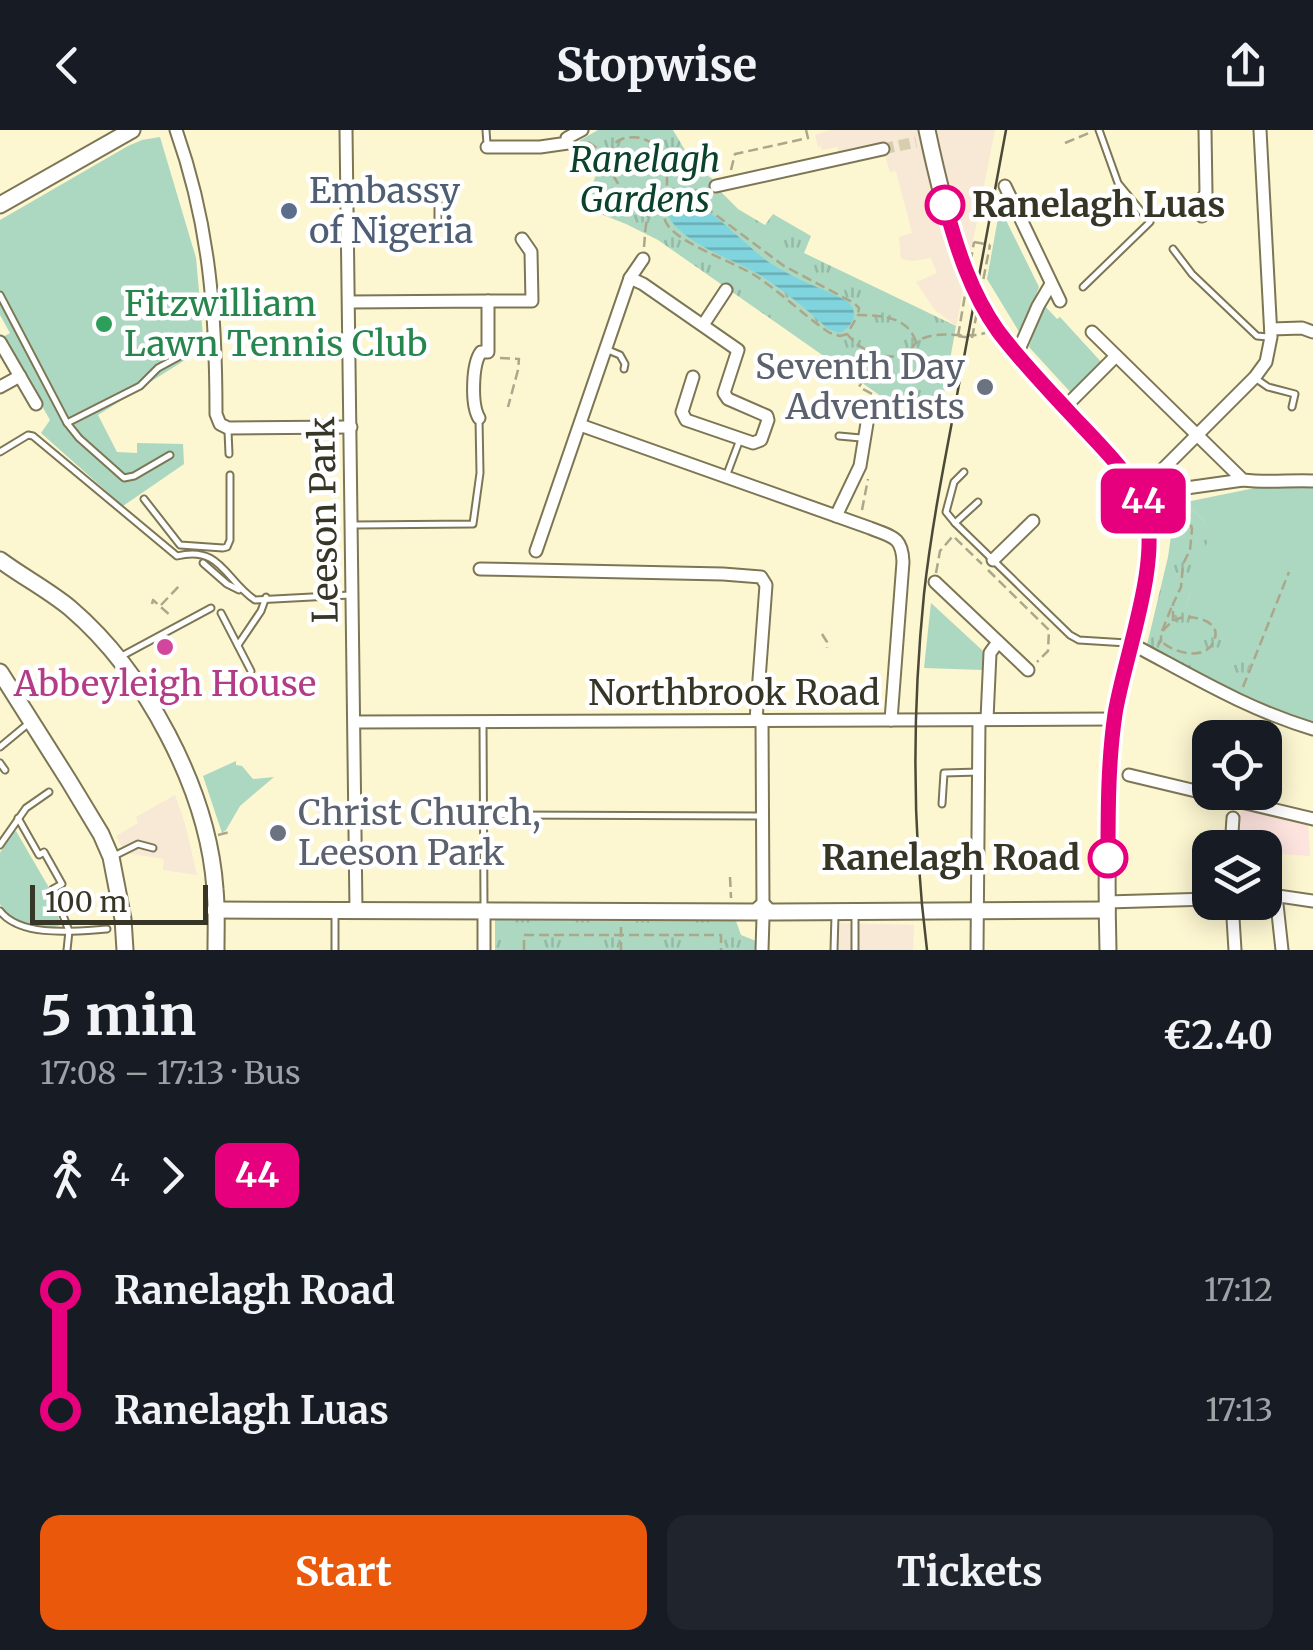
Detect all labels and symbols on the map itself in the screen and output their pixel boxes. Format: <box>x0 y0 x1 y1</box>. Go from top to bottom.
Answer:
park label: Ranelagh Gardens <box>569 138 721 222</box>
place label: Embassy of Nigeria <box>309 169 473 253</box>
place label: Ranelagh Luas <box>972 183 1225 227</box>
marker: Ranelagh Luas <box>926 186 964 224</box>
marker: Embassy of Nigeria <box>278 200 300 222</box>
place label: Fitzwilliam Lawn Tennis Club <box>124 282 427 366</box>
marker: Fitzwilliam Lawn Tennis Club <box>93 313 115 335</box>
place label: Seventh Day Adventists <box>755 345 966 429</box>
marker: Seventh Day Adventists <box>974 376 996 398</box>
street label: Leeson Park <box>300 416 348 624</box>
line badge: 44 <box>1098 468 1188 534</box>
marker: Abbeyleigh House <box>154 636 176 658</box>
place label: Abbeyleigh House <box>13 662 316 706</box>
street label: Northbrook Road <box>588 671 880 715</box>
place label: Christ Church, Leeson Park <box>298 791 541 875</box>
marker: Christ Church, Leeson Park <box>267 822 289 844</box>
place label: Ranelagh Road <box>821 836 1080 880</box>
marker: Ranelagh Road <box>1089 839 1127 877</box>
scale bar <box>30 880 208 924</box>

